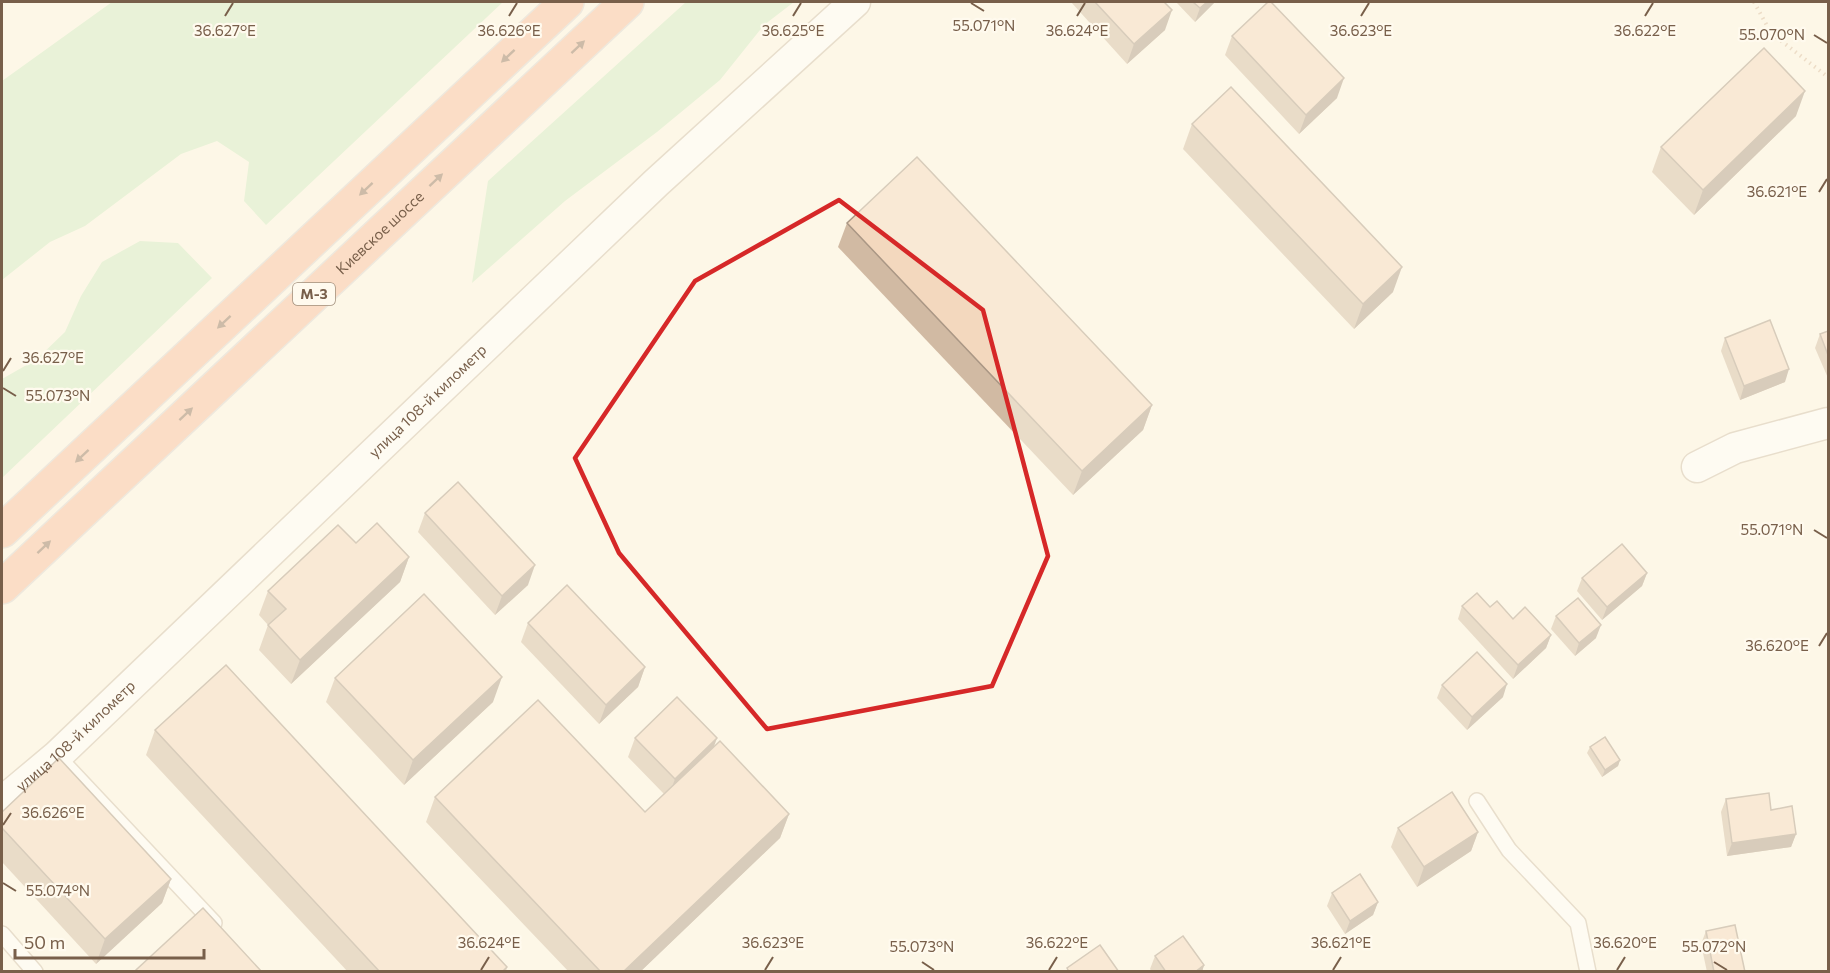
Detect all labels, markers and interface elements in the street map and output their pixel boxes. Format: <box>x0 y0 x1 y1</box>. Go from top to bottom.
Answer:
text: 55.071°N <box>953 16 1015 34</box>
text: 36.627°E <box>194 21 256 39</box>
text: 36.626°E <box>477 21 541 39</box>
text: 36.625°E <box>762 21 824 39</box>
text: 36.624°E <box>1046 21 1108 39</box>
text: 36.623°E <box>1330 21 1392 39</box>
text: 36.622°E <box>1614 21 1676 39</box>
text: 55.070°N <box>1739 25 1805 43</box>
one-way arrow <box>571 40 586 54</box>
one-way arrow <box>501 49 516 63</box>
one-way arrow <box>428 174 443 187</box>
one-way arrow <box>359 182 374 196</box>
text: 36.621°E <box>1747 182 1807 200</box>
street label: Киевское шоссе <box>332 187 427 278</box>
road number: М-3 <box>293 283 335 305</box>
one-way arrow <box>217 315 231 329</box>
street label: улица 108-й километр <box>365 340 490 461</box>
text: 36.627°E <box>22 348 84 366</box>
text: 55.073°N <box>26 386 90 404</box>
one-way arrow <box>179 407 194 421</box>
one-way arrow <box>74 449 89 463</box>
text: 55.071°N <box>1741 520 1803 538</box>
one-way arrow <box>37 541 51 555</box>
text: 36.620°E <box>1745 636 1809 654</box>
street label: улица 108-й километр <box>12 676 139 795</box>
text: 36.626°E <box>21 803 85 821</box>
text: 55.074°N <box>26 881 90 899</box>
scale bar <box>15 922 204 960</box>
text: 50 m <box>24 931 65 953</box>
text: 36.624°E <box>458 933 520 951</box>
text: 36.623°E <box>742 933 804 951</box>
text: 36.622°E <box>1026 933 1088 951</box>
text: 36.621°E <box>1311 933 1371 951</box>
text: 36.620°E <box>1593 933 1657 951</box>
text: 55.073°N <box>890 937 954 955</box>
text: 55.072°N <box>1682 937 1746 955</box>

